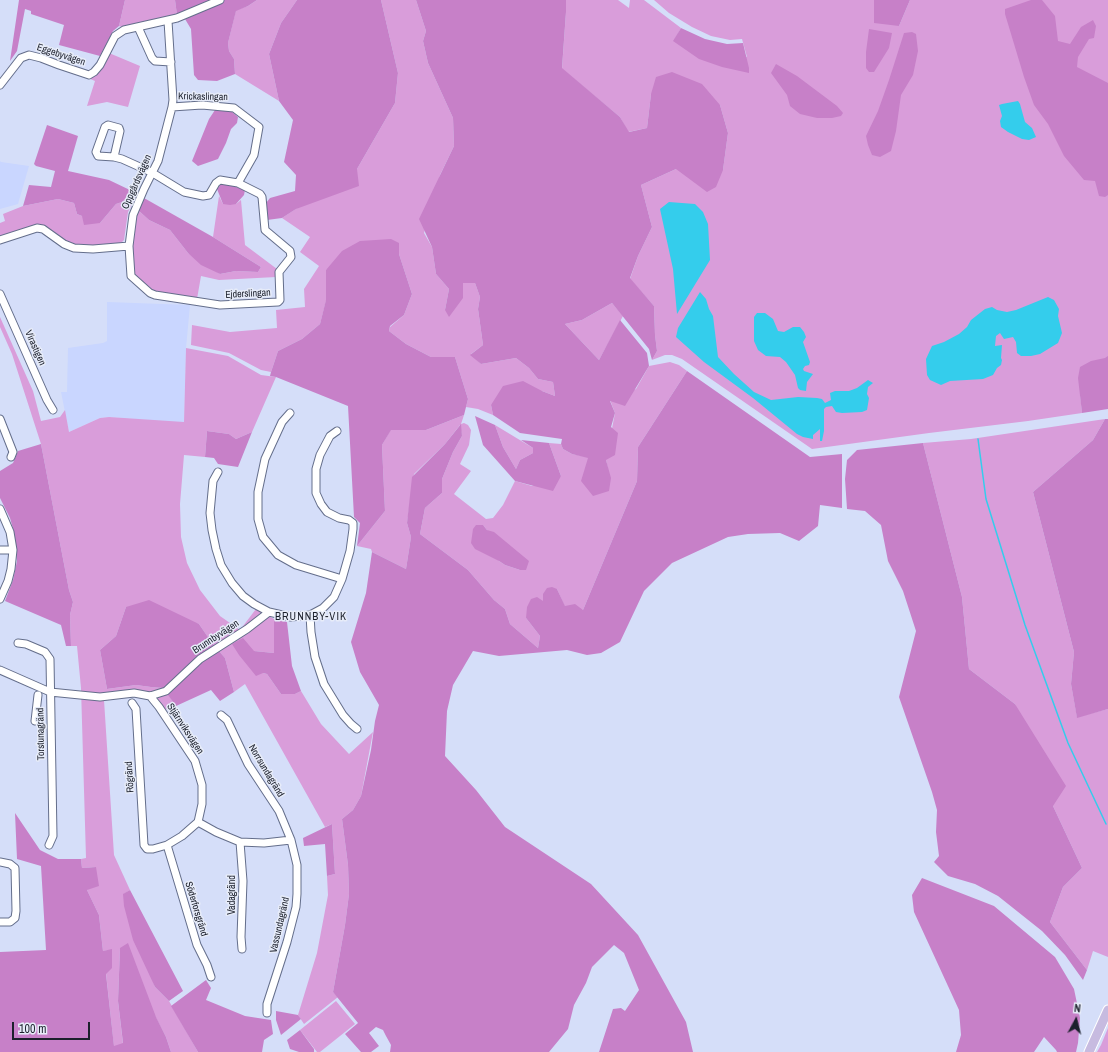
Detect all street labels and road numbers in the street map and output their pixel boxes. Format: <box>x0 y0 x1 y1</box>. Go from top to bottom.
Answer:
street label: Eggebyvägen <box>35 42 87 68</box>
street label: Krickaslingan <box>178 91 228 103</box>
street label: Oppgårdsvägen <box>120 153 154 211</box>
street label: Ejderslingan <box>225 287 271 301</box>
street label: Virastigen <box>22 329 48 367</box>
street label: Brunnbyvägen <box>191 618 241 656</box>
street label: Stjärnviksvägen <box>164 701 206 757</box>
street label: Torstunagränd <box>35 708 47 760</box>
street label: Norrsundagränd <box>246 743 286 799</box>
street label: Rögränd <box>123 761 137 793</box>
street label: Vadagränd <box>226 875 238 915</box>
street label: Söderforsgränd <box>182 880 210 938</box>
street label: Vassundagränd <box>268 896 292 954</box>

